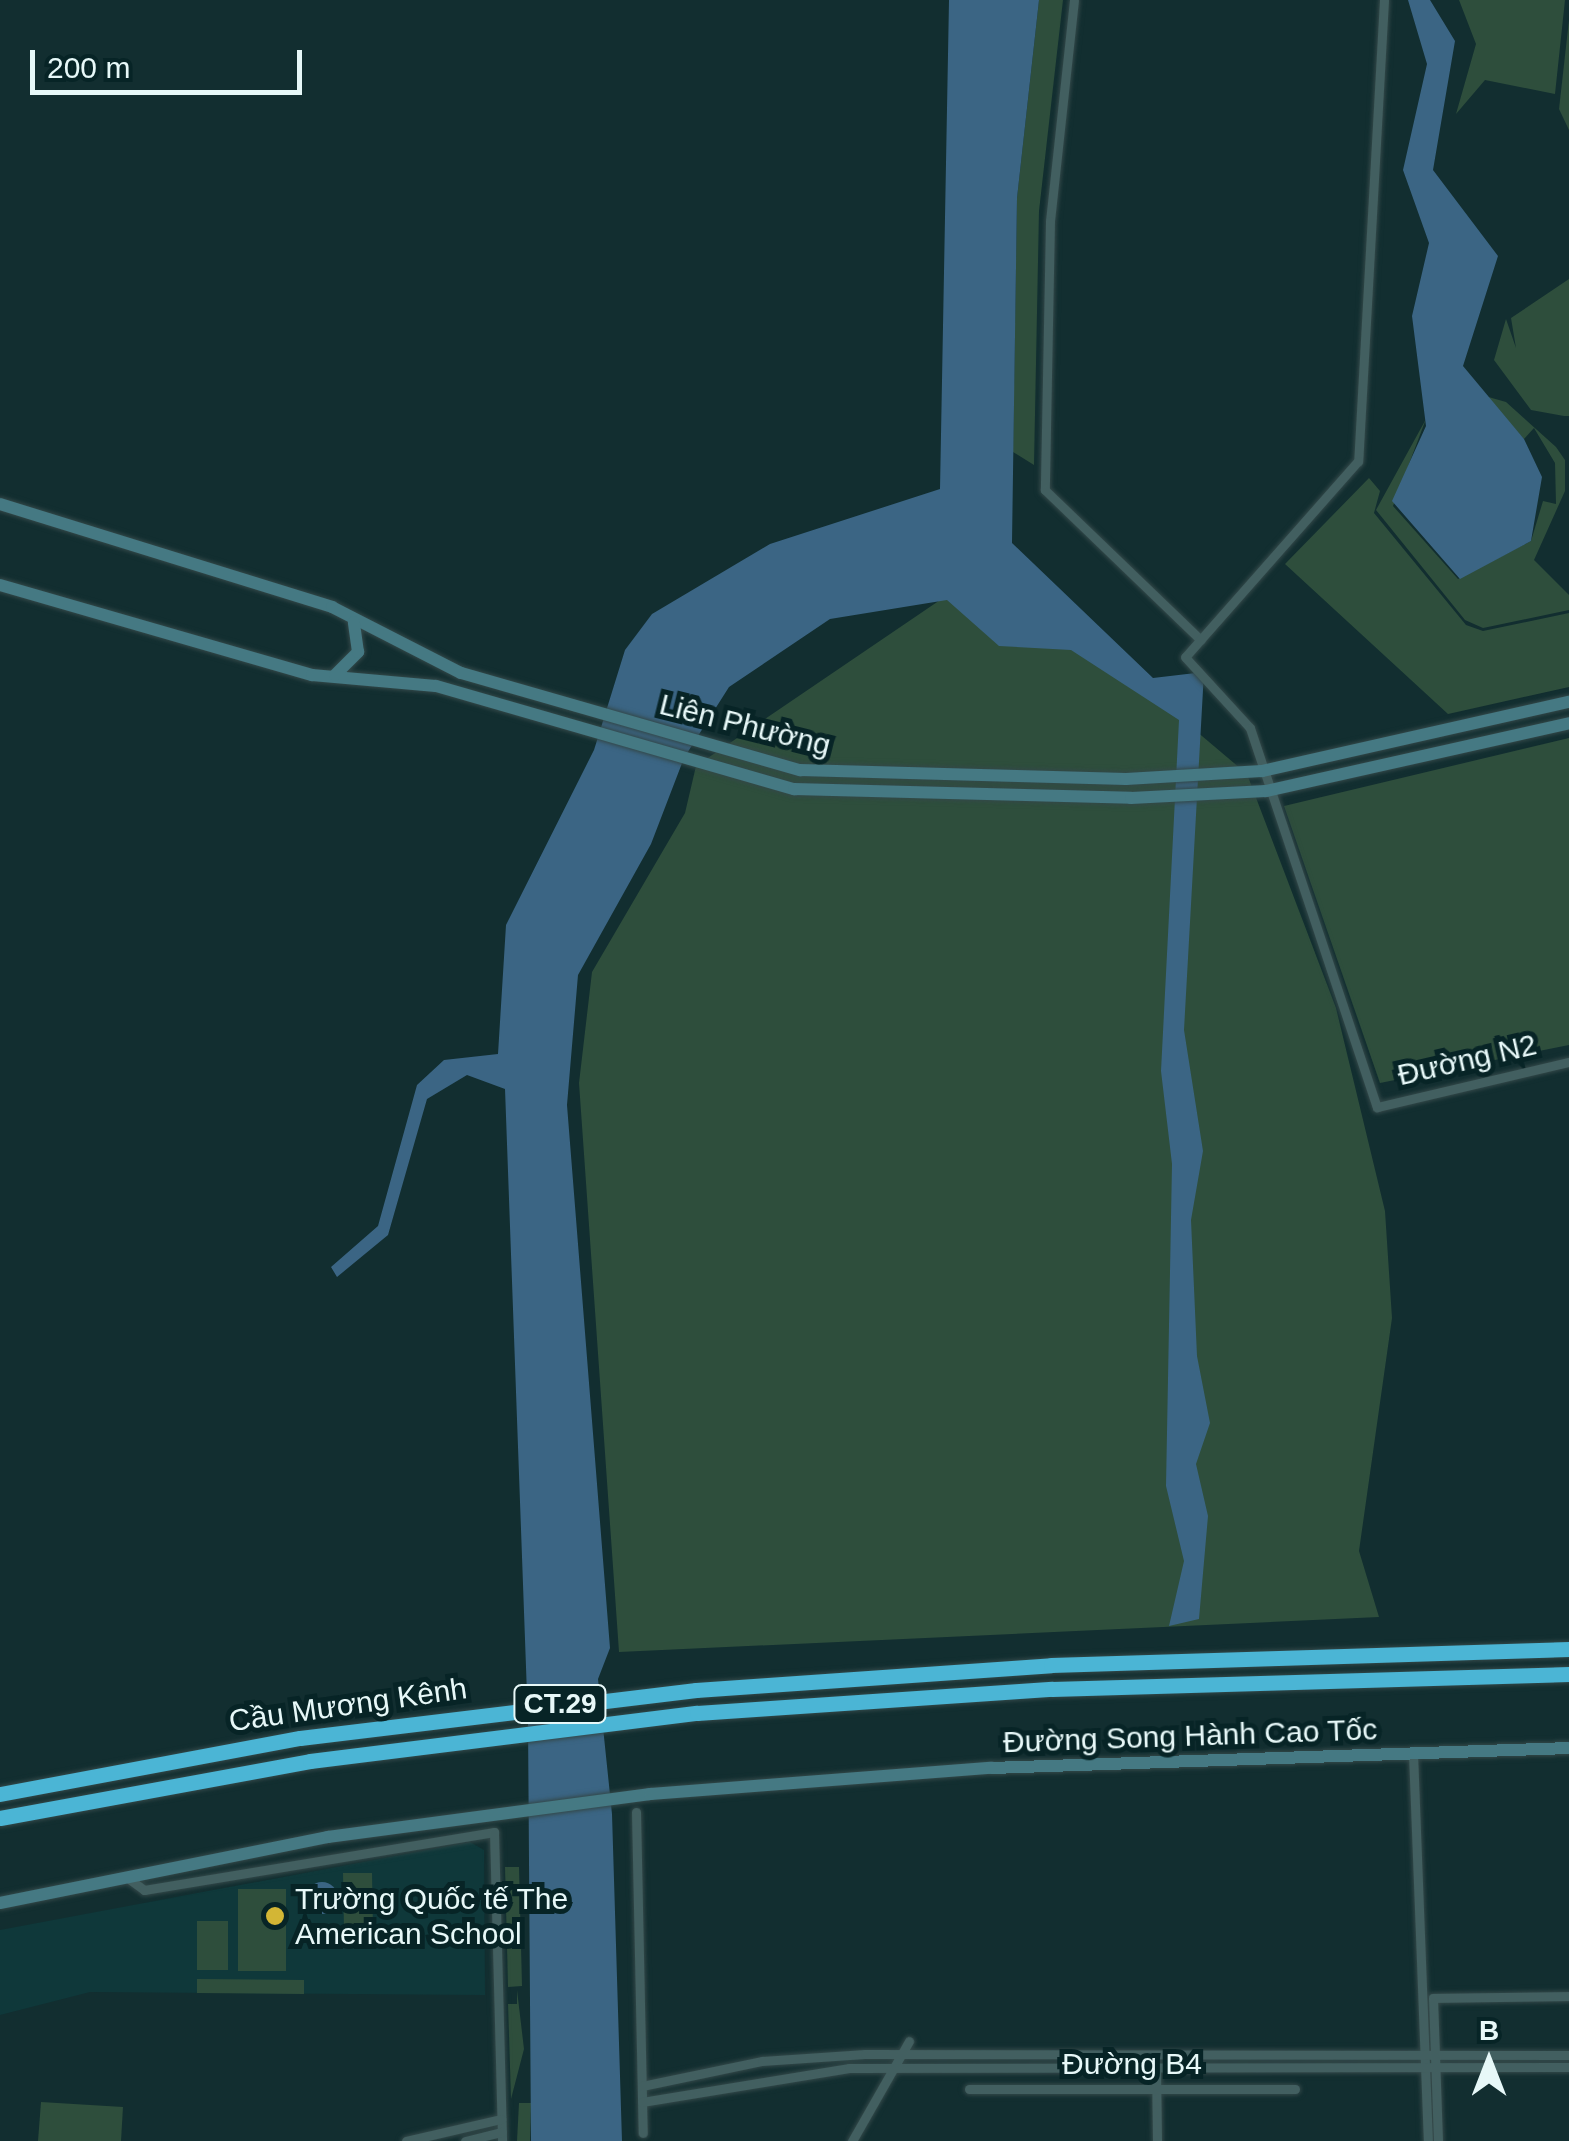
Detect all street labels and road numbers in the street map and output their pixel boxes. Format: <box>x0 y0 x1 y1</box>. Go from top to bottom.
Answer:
street label: Liên Phường <box>656 686 834 764</box>
street label: Đường N2 <box>1394 1027 1540 1093</box>
street label: Cầu Mương Kênh <box>227 1670 469 1740</box>
road number: CT.29 <box>512 1681 608 1727</box>
street label: Đường Song Hành Cao Tốc <box>1002 1711 1378 1761</box>
street label: Đường B4 <box>1062 2046 1202 2082</box>

